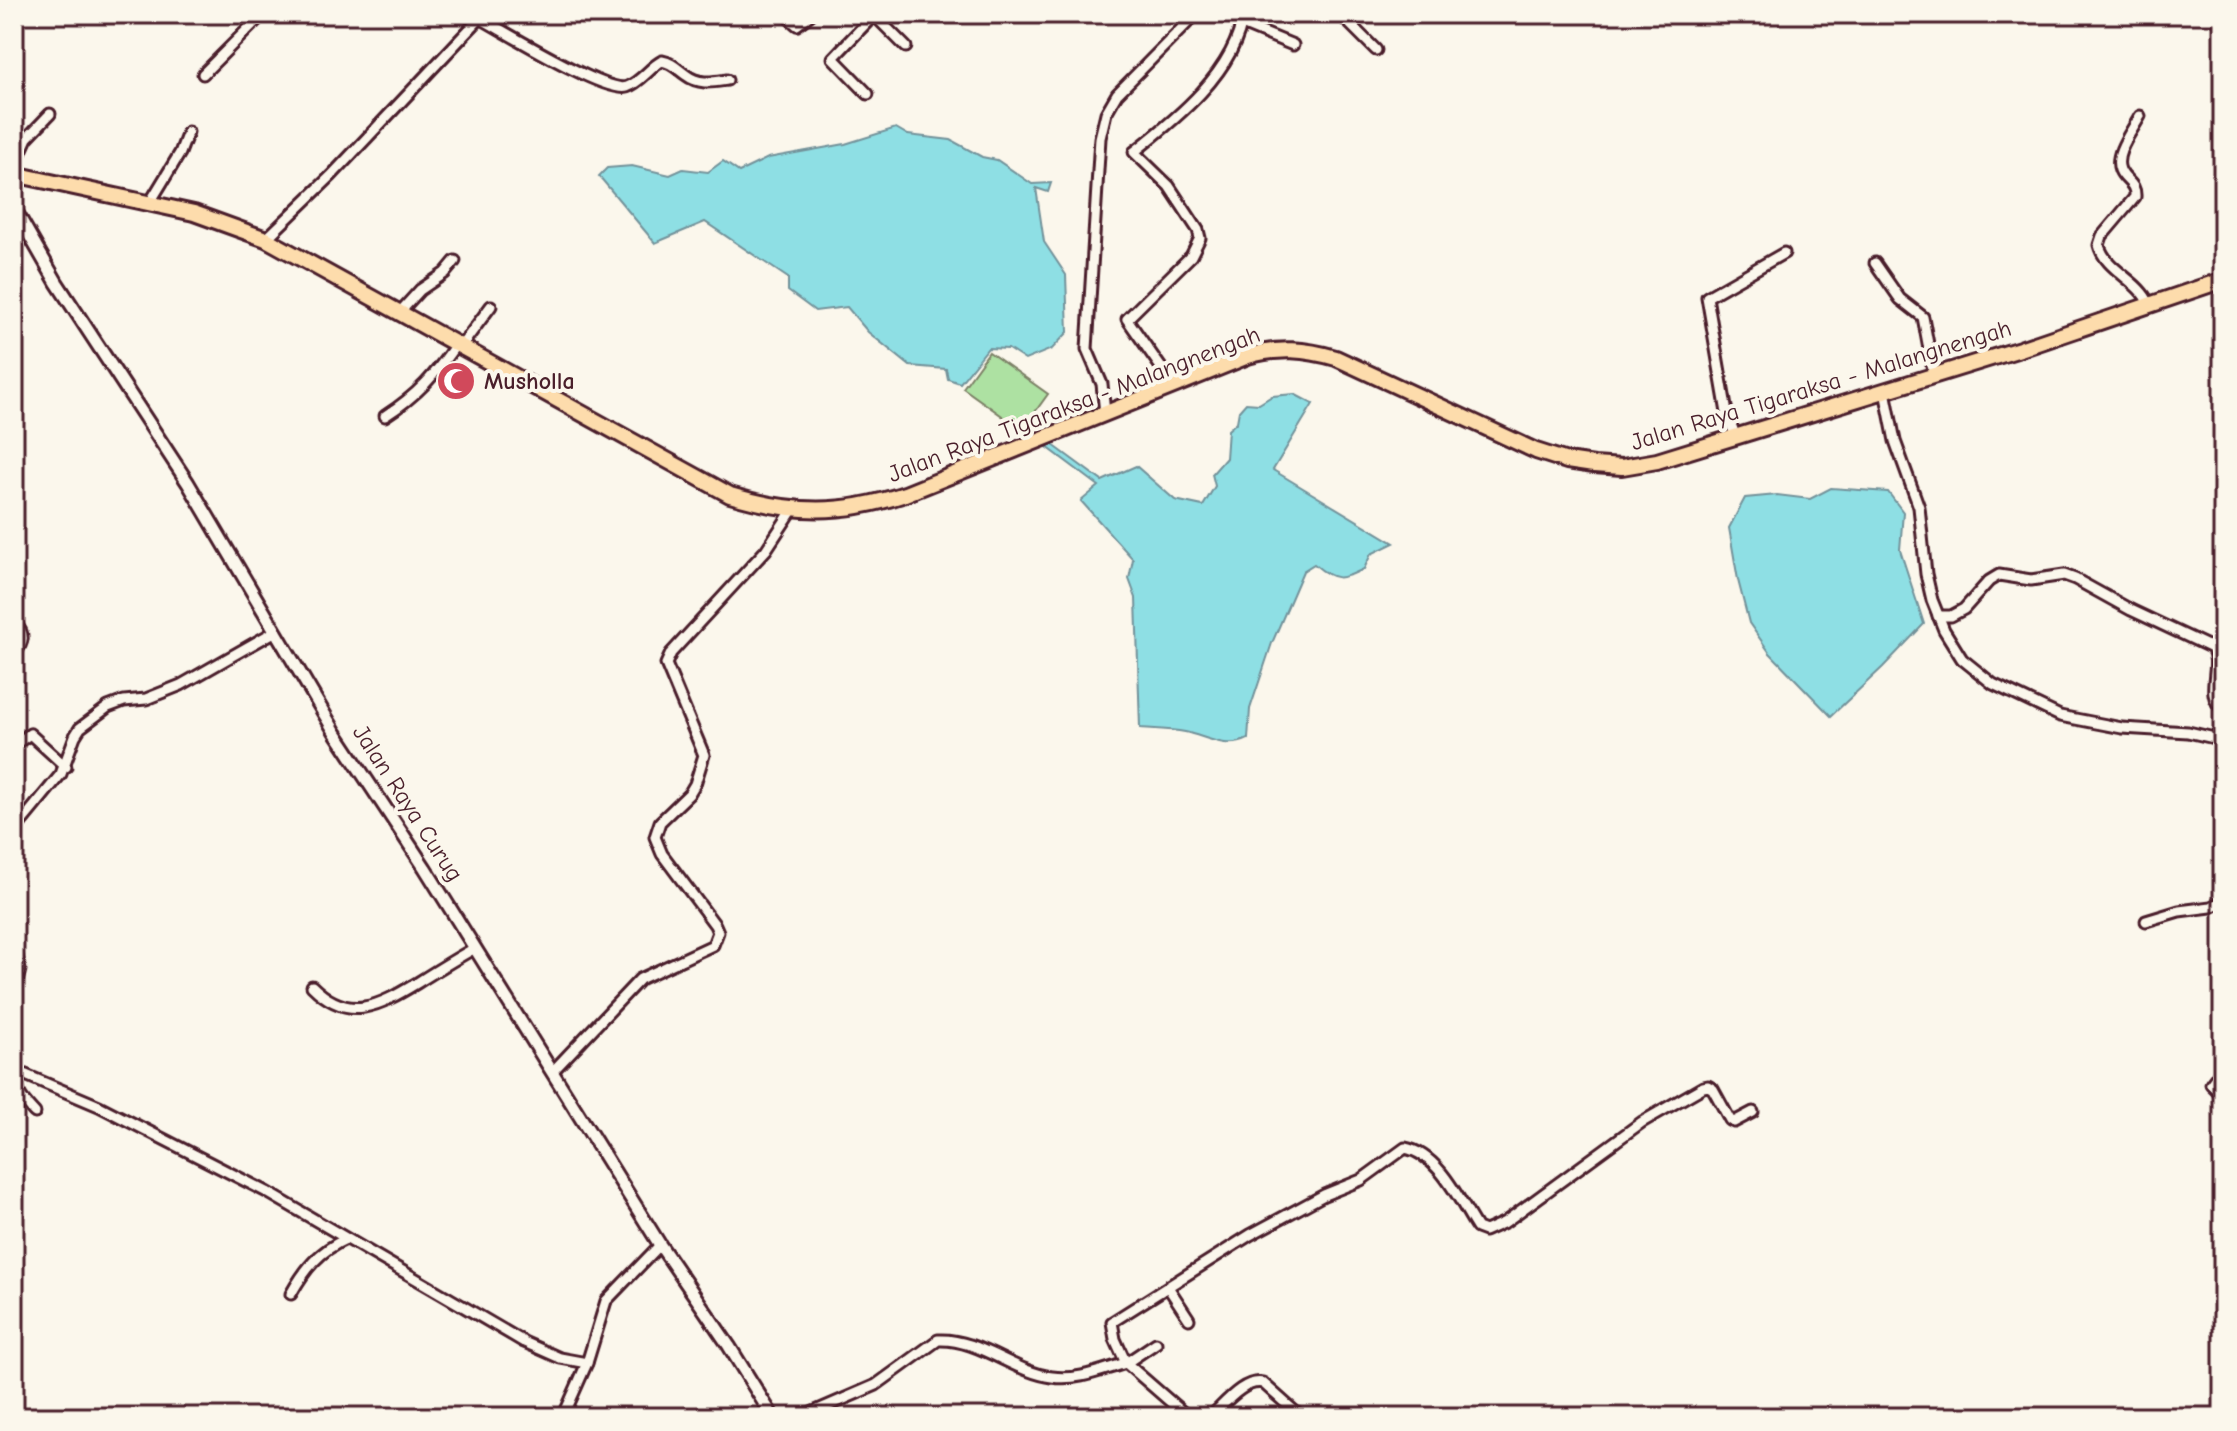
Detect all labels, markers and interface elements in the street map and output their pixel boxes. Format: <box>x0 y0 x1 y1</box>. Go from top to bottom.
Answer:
street label: Jalan Raya Tigaraksa - Malangnengah <box>1627 314 2015 456</box>
street label: Jalan Raya Tigaraksa - Malangnengah <box>884 320 1264 488</box>
mosque icon: Musholla <box>435 360 477 402</box>
place label: Musholla <box>484 367 575 395</box>
street label: Jalan Raya Curug <box>347 719 469 887</box>

